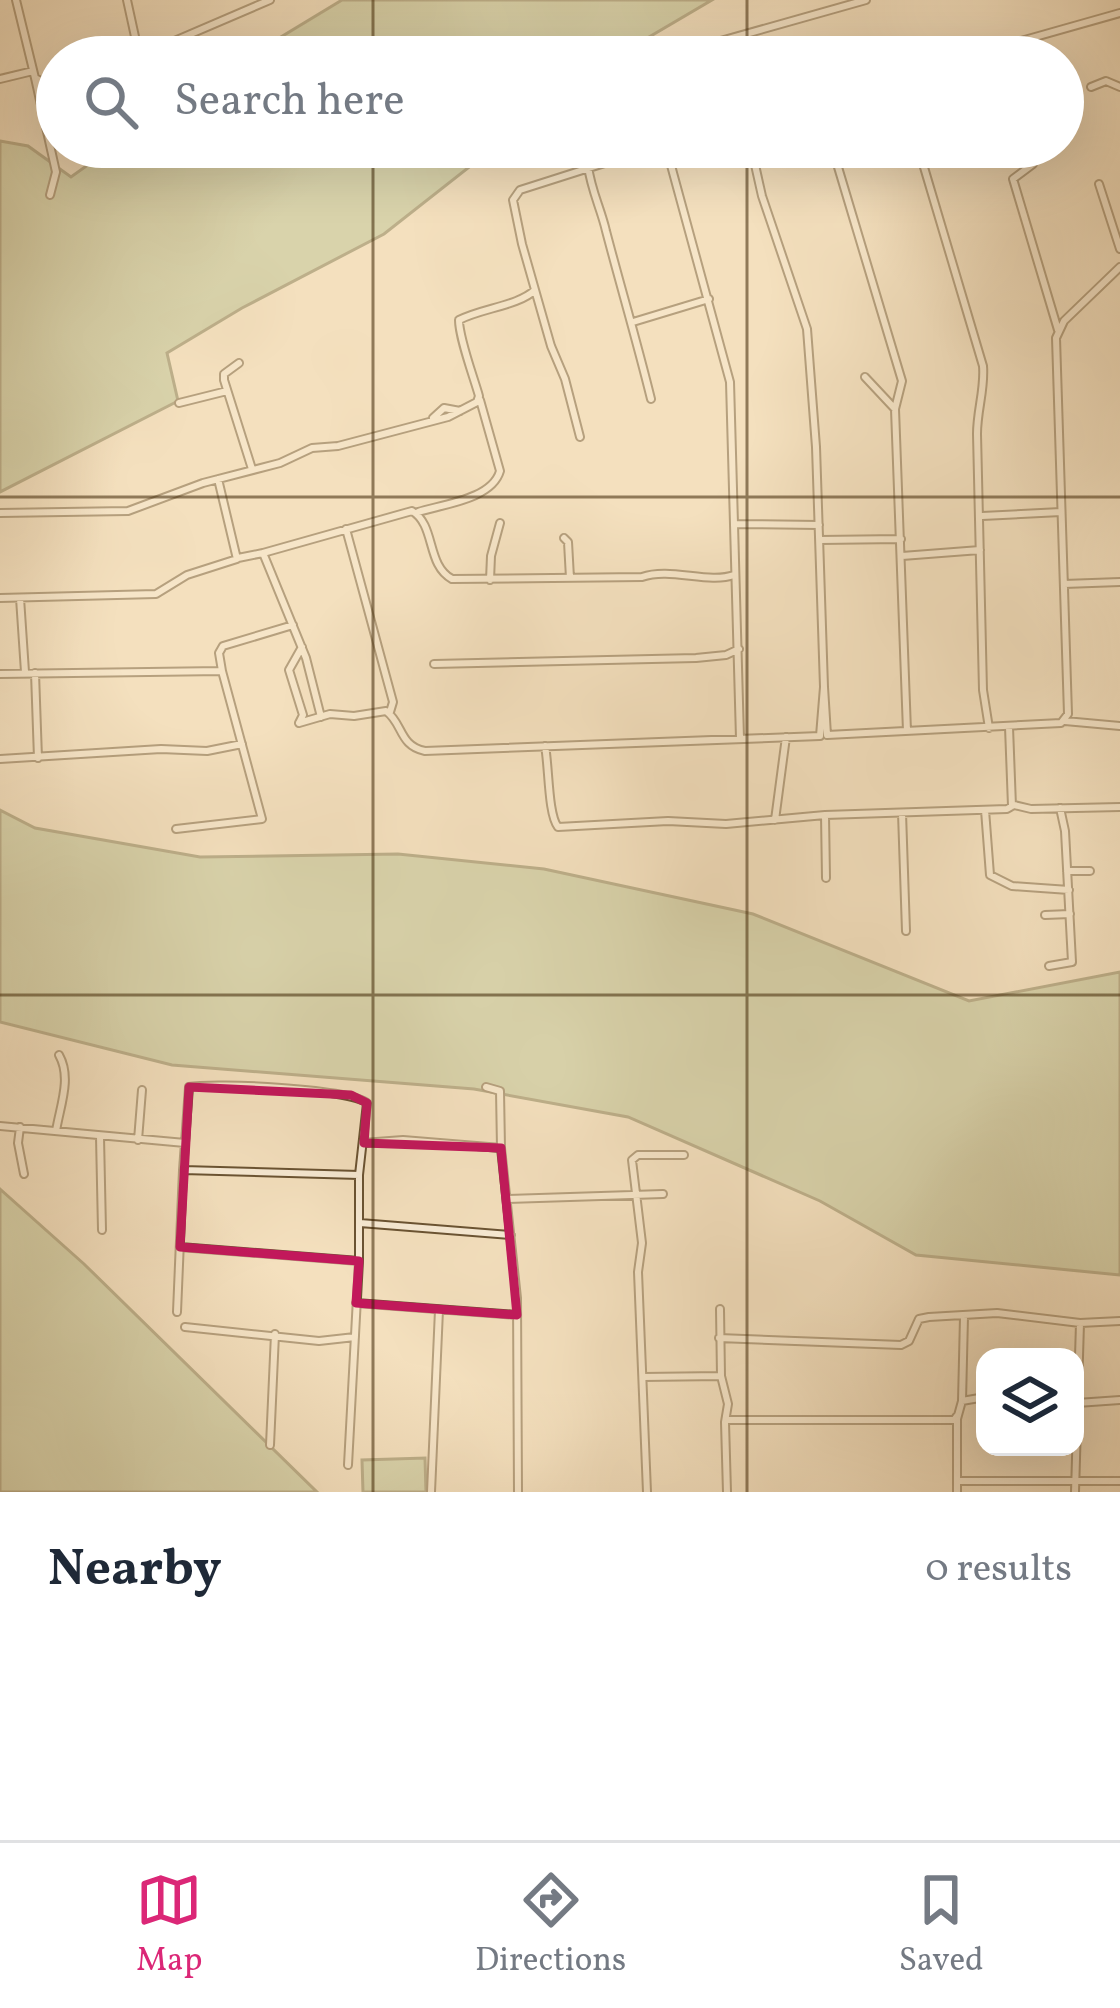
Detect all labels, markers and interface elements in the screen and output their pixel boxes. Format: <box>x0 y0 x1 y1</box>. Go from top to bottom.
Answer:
search box <box>36 36 1084 168</box>
icon: search <box>78 69 144 135</box>
text: Search here <box>174 71 405 134</box>
map controls <box>976 1348 1084 1456</box>
button: layers <box>976 1348 1084 1456</box>
text: Nearby <box>48 1535 222 1606</box>
text: 0 results <box>925 1543 1072 1597</box>
tab: Map <box>136 1867 202 1985</box>
tab: Directions <box>475 1867 626 1985</box>
tab: Saved <box>899 1867 984 1985</box>

